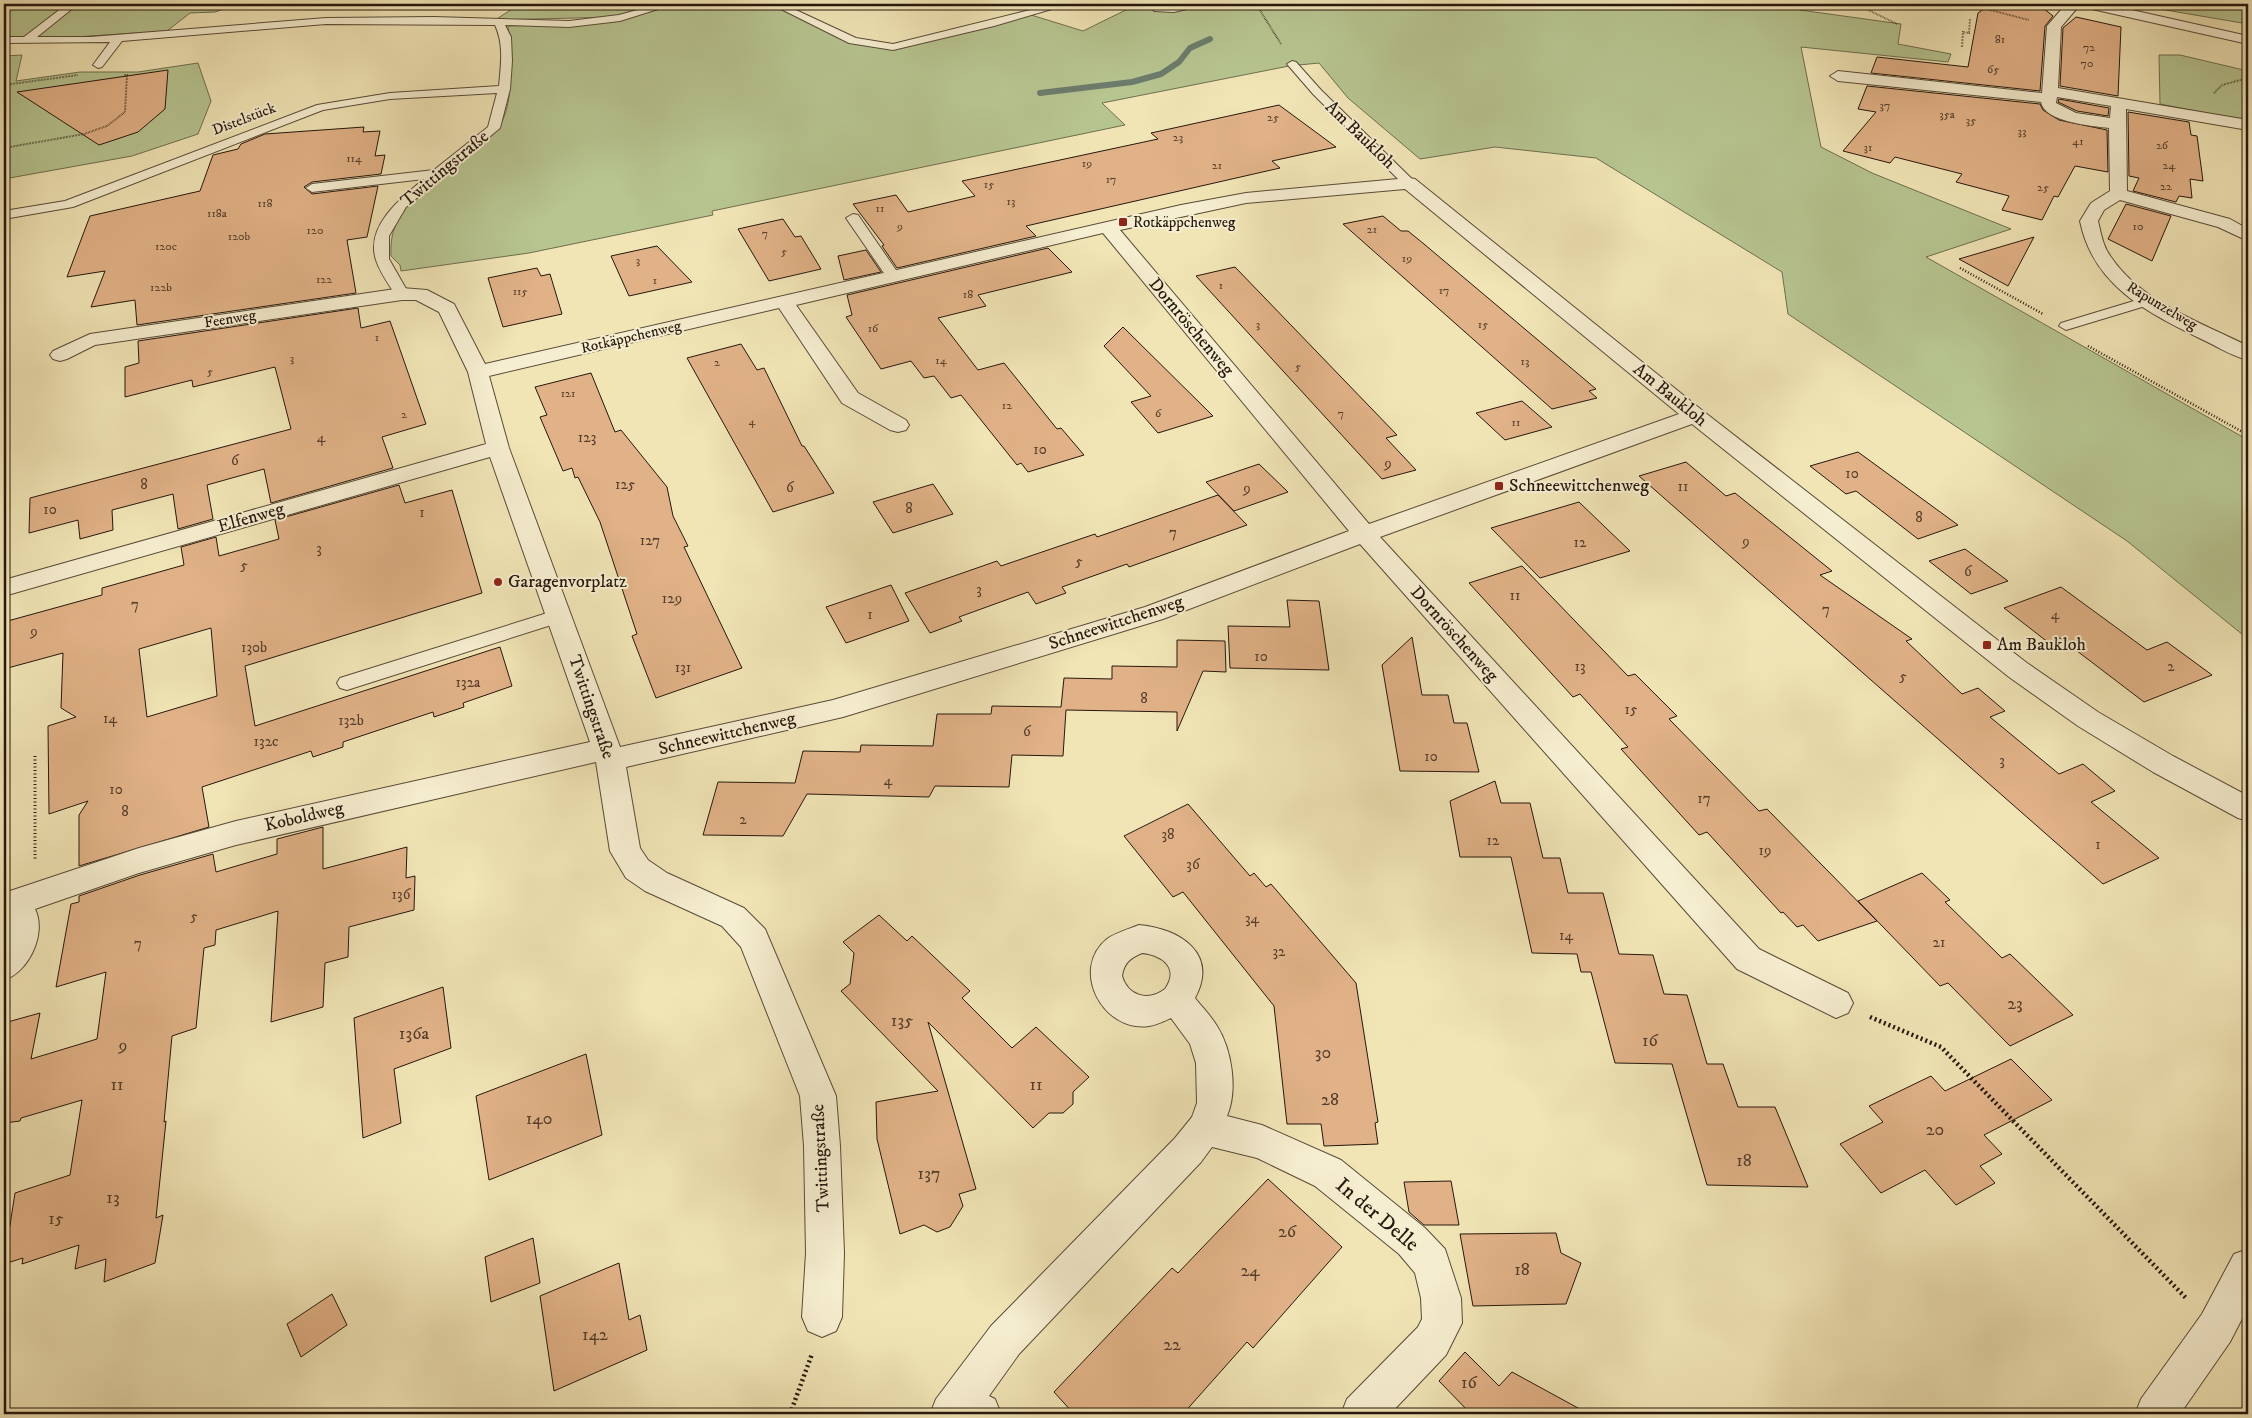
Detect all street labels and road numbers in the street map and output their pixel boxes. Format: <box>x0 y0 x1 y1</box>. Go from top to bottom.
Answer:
street label: Am Baukloh <box>1320 96 1400 174</box>
street label: Distelstück <box>210 98 279 140</box>
street label: Twittingstraße <box>397 126 493 212</box>
street label: Dornröschenweg <box>1144 273 1239 381</box>
street label: Rapunzelweg <box>2123 277 2201 335</box>
street label: Feenweg <box>203 305 258 332</box>
street label: Rotkäppchenweg <box>579 316 684 358</box>
street label: Am Baukloh <box>1629 358 1712 432</box>
street label: Elfenweg <box>215 498 287 538</box>
street label: Dornröschenweg <box>1405 582 1503 687</box>
street label: Schneewittchenweg <box>1046 591 1186 655</box>
street label: Twittingstraße <box>563 652 619 762</box>
street label: Schneewittchenweg <box>656 707 798 760</box>
street label: Koboldweg <box>262 797 346 837</box>
street label: Twittingstraße <box>807 1103 835 1213</box>
street label: In der Delle <box>1330 1173 1424 1258</box>

